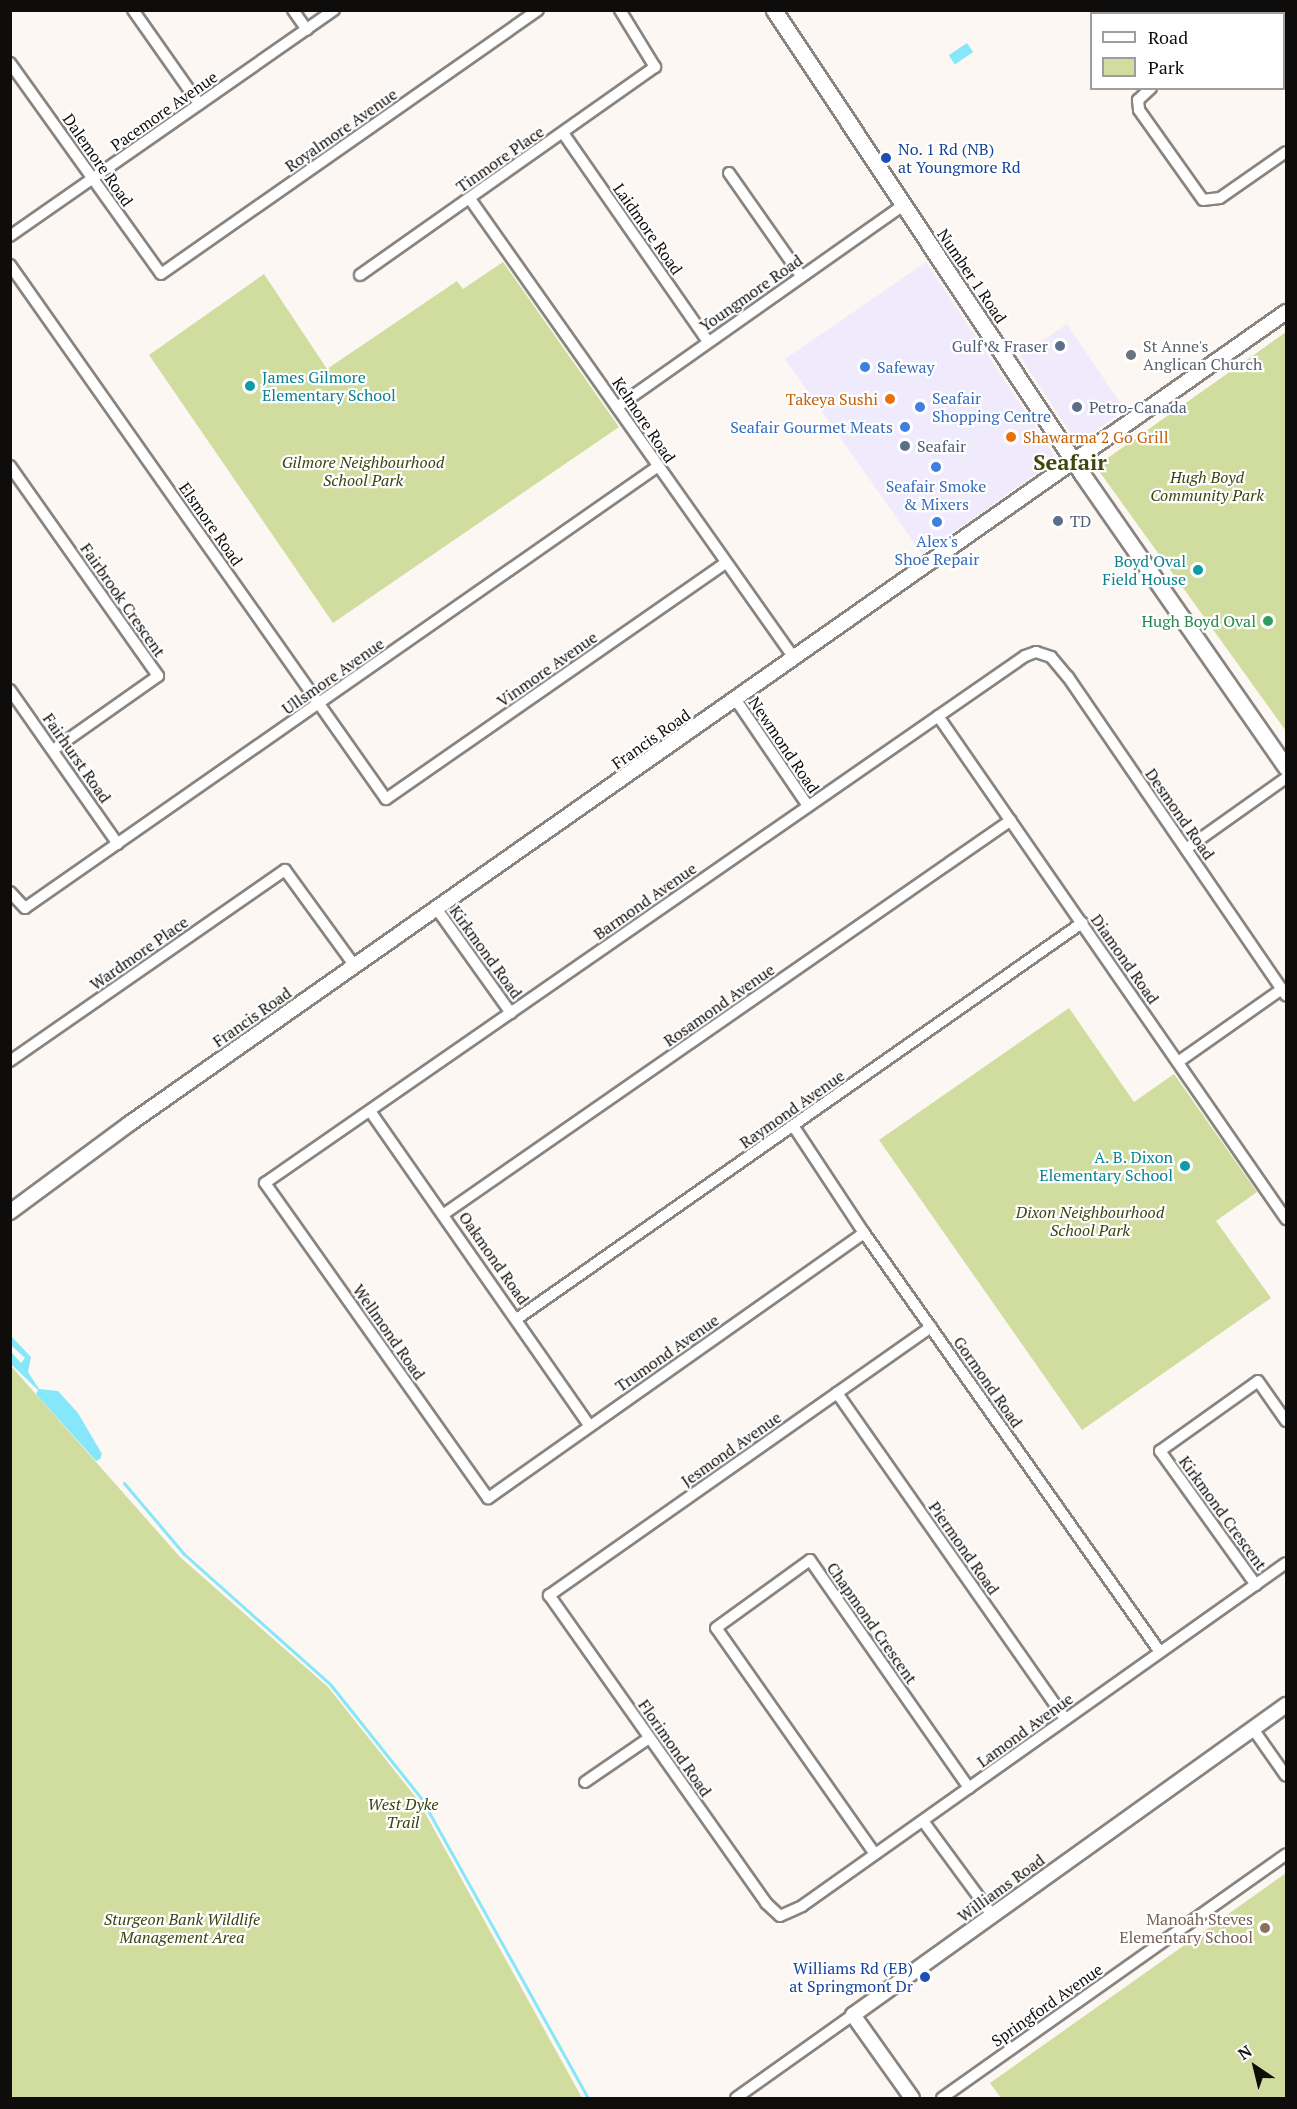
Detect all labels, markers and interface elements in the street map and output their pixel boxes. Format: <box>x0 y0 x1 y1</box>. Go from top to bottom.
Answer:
legend <box>1090 12 1285 90</box>
text: Road <box>1148 25 1188 49</box>
text: Park <box>1148 55 1184 79</box>
street label: Pacemore Avenue <box>107 67 221 155</box>
street label: Royalmore Avenue <box>281 84 401 176</box>
street label: Dalemore Road <box>59 110 137 210</box>
street label: Tinmore Place <box>452 122 548 196</box>
place label: No. 1 Rd (NB) at Youngmore Rd <box>898 139 1021 177</box>
marker: No. 1 Rd (NB) at Youngmore Rd <box>879 151 893 165</box>
street label: Laidmore Road <box>609 180 687 278</box>
street label: Number 1 Road <box>933 225 1011 327</box>
street label: Youngmore Road <box>696 250 806 336</box>
place label: Gulf & Fraser <box>952 336 1048 356</box>
place label: St Anne's Anglican Church <box>1143 336 1262 374</box>
marker: Gulf & Fraser <box>1053 339 1067 353</box>
marker: St Anne's Anglican Church <box>1124 348 1138 362</box>
place label: Safeway <box>877 357 935 377</box>
marker: Safeway <box>858 360 872 374</box>
place label: James Gilmore Elementary School <box>262 367 396 405</box>
street label: Kelmore Road <box>608 374 680 466</box>
marker: James Gilmore Elementary School <box>243 379 257 393</box>
place label: Seafair Shopping Centre <box>932 388 1051 426</box>
place label: Takeya Sushi <box>786 389 878 409</box>
marker: Takeya Sushi <box>883 392 897 406</box>
place label: Petro-Canada <box>1089 397 1187 417</box>
marker: Seafair Shopping Centre <box>913 400 927 414</box>
marker: Petro-Canada <box>1070 400 1084 414</box>
place label: Seafair Gourmet Meats <box>730 417 893 437</box>
marker: Seafair Gourmet Meats <box>898 420 912 434</box>
place label: Shawarma 2 Go Grill <box>1023 427 1168 447</box>
marker: Shawarma 2 Go Grill <box>1004 430 1018 444</box>
place label: Seafair <box>917 436 966 456</box>
marker: Seafair <box>898 439 912 453</box>
district label: Seafair <box>1033 449 1107 475</box>
park label: Gilmore Neighbourhood School Park <box>282 452 444 490</box>
marker: Seafair Smoke & Mixers <box>929 460 943 474</box>
park label: Hugh Boyd Community Park <box>1150 467 1264 505</box>
place label: Seafair Smoke & Mixers <box>886 476 986 514</box>
street label: Elsmore Road <box>175 479 247 569</box>
place label: TD <box>1070 511 1091 531</box>
marker: TD <box>1051 514 1065 528</box>
marker: Alex's Shoe Repair <box>930 515 944 529</box>
place label: Alex's Shoe Repair <box>895 531 979 569</box>
street label: Fairbrook Crescent <box>77 539 169 661</box>
place label: Boyd Oval Field House <box>1102 551 1186 589</box>
marker: Boyd Oval Field House <box>1191 563 1205 577</box>
place label: Hugh Boyd Oval <box>1141 611 1256 631</box>
marker: Hugh Boyd Oval <box>1261 614 1275 628</box>
street label: Vinmore Avenue <box>493 627 601 711</box>
street label: Ullsmore Avenue <box>278 634 388 718</box>
street label: Newmond Road <box>745 693 823 797</box>
street label: Francis Road <box>608 705 694 773</box>
street label: Fairhurst Road <box>39 710 115 806</box>
street label: Desmond Road <box>1141 765 1219 863</box>
street label: Barmond Avenue <box>590 858 700 944</box>
street label: Kirkmond Road <box>446 902 526 1002</box>
street label: Diamond Road <box>1087 911 1163 1007</box>
street label: Wardmore Place <box>86 912 192 994</box>
street label: Rosamond Avenue <box>660 960 778 1050</box>
street label: Francis Road <box>209 983 295 1051</box>
street label: Raymond Avenue <box>736 1066 848 1152</box>
place label: A. B. Dixon Elementary School <box>1039 1147 1173 1185</box>
marker: A. B. Dixon Elementary School <box>1178 1159 1192 1173</box>
park label: Dixon Neighbourhood School Park <box>1016 1202 1164 1240</box>
street label: Oakmond Road <box>455 1208 533 1308</box>
street label: Wellmond Road <box>349 1281 429 1383</box>
street label: Trumond Avenue <box>611 1310 723 1396</box>
street label: Gormond Road <box>950 1333 1026 1431</box>
street label: Jesmond Avenue <box>677 1407 785 1491</box>
street label: Kirkmond Crescent <box>1175 1452 1271 1574</box>
street label: Piermond Road <box>925 1498 1003 1598</box>
street label: Chapmond Crescent <box>823 1559 921 1687</box>
street label: Lamond Avenue <box>973 1689 1077 1771</box>
street label: Florimond Road <box>634 1696 716 1800</box>
park label: West Dyke Trail <box>368 1794 438 1832</box>
street label: Williams Road <box>954 1850 1048 1926</box>
park label: Sturgeon Bank Wildlife Management Area <box>104 1909 260 1947</box>
place label: Manoah Steves Elementary School <box>1119 1909 1253 1947</box>
marker: Manoah Steves Elementary School <box>1258 1921 1272 1935</box>
place label: Williams Rd (EB) at Springmont Dr <box>789 1958 913 1996</box>
street label: Springford Avenue <box>987 1959 1107 2051</box>
marker: Williams Rd (EB) at Springmont Dr <box>918 1970 932 1984</box>
north arrow <box>1225 2037 1285 2097</box>
text: N <box>1233 2040 1256 2065</box>

